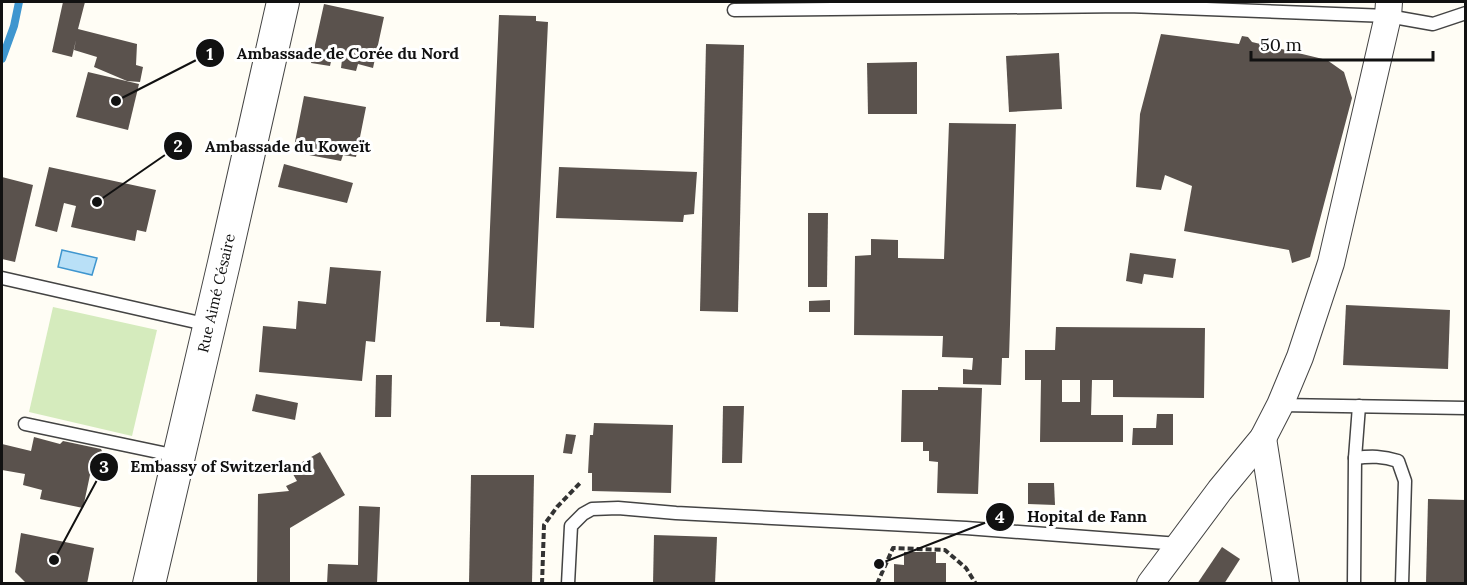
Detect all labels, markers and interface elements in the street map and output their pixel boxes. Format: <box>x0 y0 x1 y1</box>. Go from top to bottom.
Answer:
scale bar <box>1251 24 1432 62</box>
text: 50 m <box>1260 33 1302 56</box>
callout: Ambassade de Corée du Nord <box>195 36 471 70</box>
text: 1 <box>206 42 214 65</box>
text: Ambassade de Corée du Nord <box>237 43 460 63</box>
callout: Ambassade du Koweït <box>163 129 383 163</box>
text: 2 <box>173 134 183 157</box>
text: Ambassade du Koweït <box>205 136 371 156</box>
street label: Rue Aimé Césaire <box>193 232 239 354</box>
callout: Embassy of Switzerland <box>89 450 324 484</box>
text: 3 <box>99 455 109 478</box>
text: Embassy of Switzerland <box>130 456 312 476</box>
callout: Hopital de Fann <box>985 500 1159 534</box>
text: 4 <box>995 505 1005 528</box>
text: Hopital de Fann <box>1027 506 1147 526</box>

